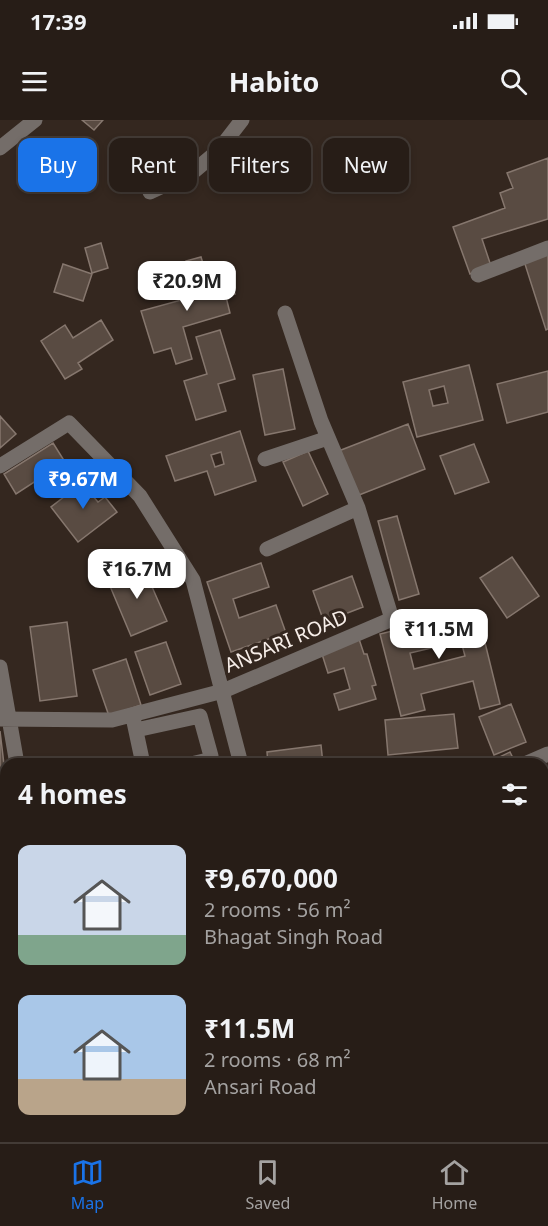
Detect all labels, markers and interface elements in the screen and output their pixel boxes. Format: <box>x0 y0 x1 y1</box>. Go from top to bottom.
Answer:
text: 17:39 <box>30 6 87 36</box>
text: Habito <box>229 63 319 100</box>
icon: menu <box>18 65 51 98</box>
icon: search <box>497 65 530 98</box>
chip: Buy <box>18 138 97 192</box>
chip: Rent <box>109 138 197 192</box>
chip: Filters <box>209 138 311 192</box>
chip: New <box>323 138 409 192</box>
pin: ₹20.9M <box>138 261 236 312</box>
text: ₹20.9M <box>152 267 222 294</box>
pin: ₹9.67M <box>34 459 132 510</box>
text: ₹9.67M <box>48 465 118 492</box>
pin: ₹16.7M <box>88 549 186 600</box>
text: ₹16.7M <box>102 555 172 582</box>
street label: ANSARI ROAD <box>220 602 351 679</box>
pin: ₹11.5M <box>390 609 488 660</box>
text: ₹11.5M <box>404 615 474 642</box>
text: 4 homes <box>18 776 127 812</box>
icon: filters <box>498 778 531 811</box>
text: ₹9,670,000 <box>204 860 338 896</box>
icon: home <box>66 869 138 941</box>
text: 2 rooms · 56 m² <box>204 896 351 923</box>
text: Bhagat Singh Road <box>204 923 383 950</box>
text: ₹11.5M <box>204 1010 295 1046</box>
icon: home <box>66 1019 138 1091</box>
text: 2 rooms · 68 m² <box>204 1046 351 1073</box>
text: Ansari Road <box>204 1073 317 1100</box>
tab: Map <box>71 1156 104 1214</box>
tab: Saved <box>246 1156 290 1214</box>
tab: Home <box>432 1156 477 1214</box>

